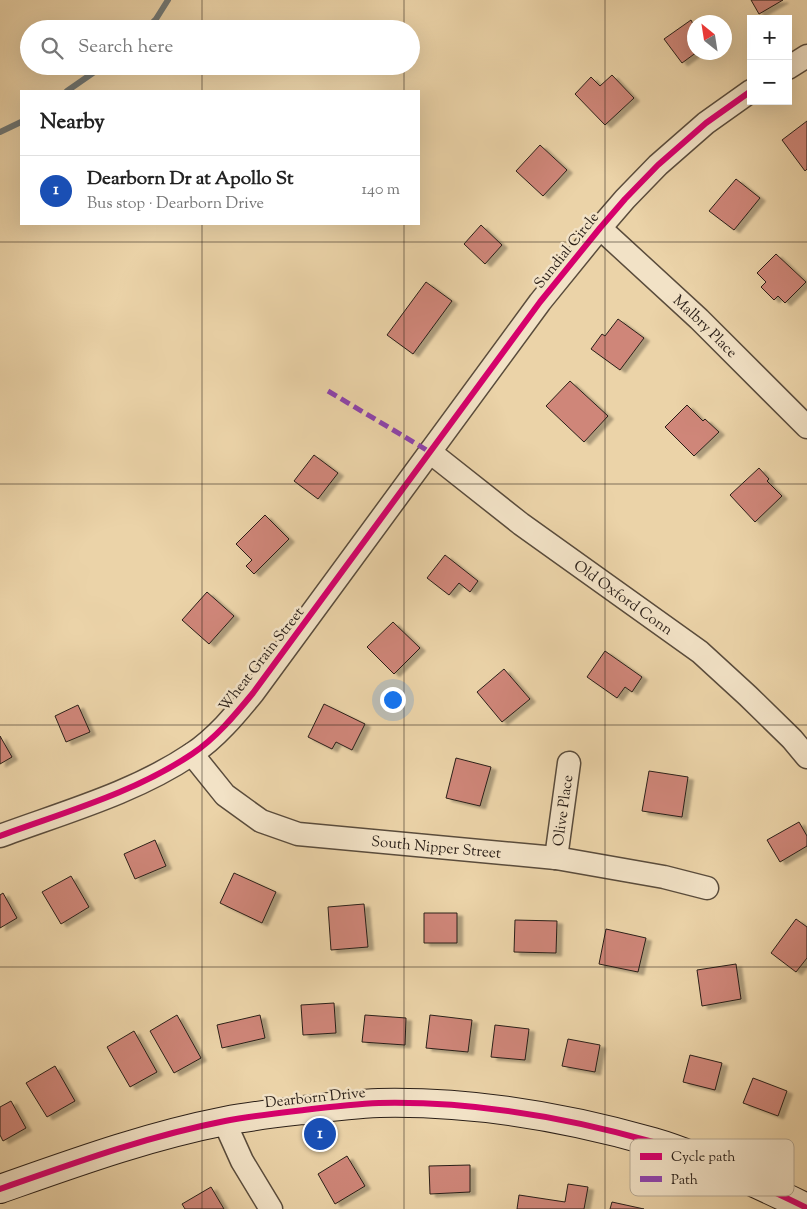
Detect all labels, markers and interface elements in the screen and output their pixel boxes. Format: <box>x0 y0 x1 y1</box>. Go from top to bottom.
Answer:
north arrow <box>687 15 732 60</box>
map controls <box>747 15 792 105</box>
button: + <box>747 15 792 60</box>
search box <box>20 20 420 75</box>
icon: search <box>38 34 66 62</box>
text: Search here <box>78 34 173 61</box>
button: − <box>747 60 792 105</box>
text: Nearby <box>40 108 105 138</box>
text: Dearborn Dr at Apollo St <box>87 166 294 193</box>
text: 1 <box>53 179 59 202</box>
text: 140 m <box>362 179 400 202</box>
text: Bus stop · Dearborn Drive <box>87 193 264 216</box>
street label: Sundial Circle <box>530 208 605 294</box>
street label: Malbry Place <box>667 291 741 363</box>
street label: Old Oxford Conn <box>569 556 677 641</box>
street label: Wheat Grain Street <box>215 603 310 717</box>
your location <box>380 687 406 713</box>
street label: Olive Place <box>549 774 579 848</box>
street label: South Nipper Street <box>370 832 502 865</box>
street label: Dearborn Drive <box>264 1083 367 1114</box>
pin: 1 <box>304 1115 336 1153</box>
legend <box>630 1139 794 1196</box>
text: Cycle path <box>671 1148 735 1168</box>
text: Path <box>671 1171 698 1191</box>

